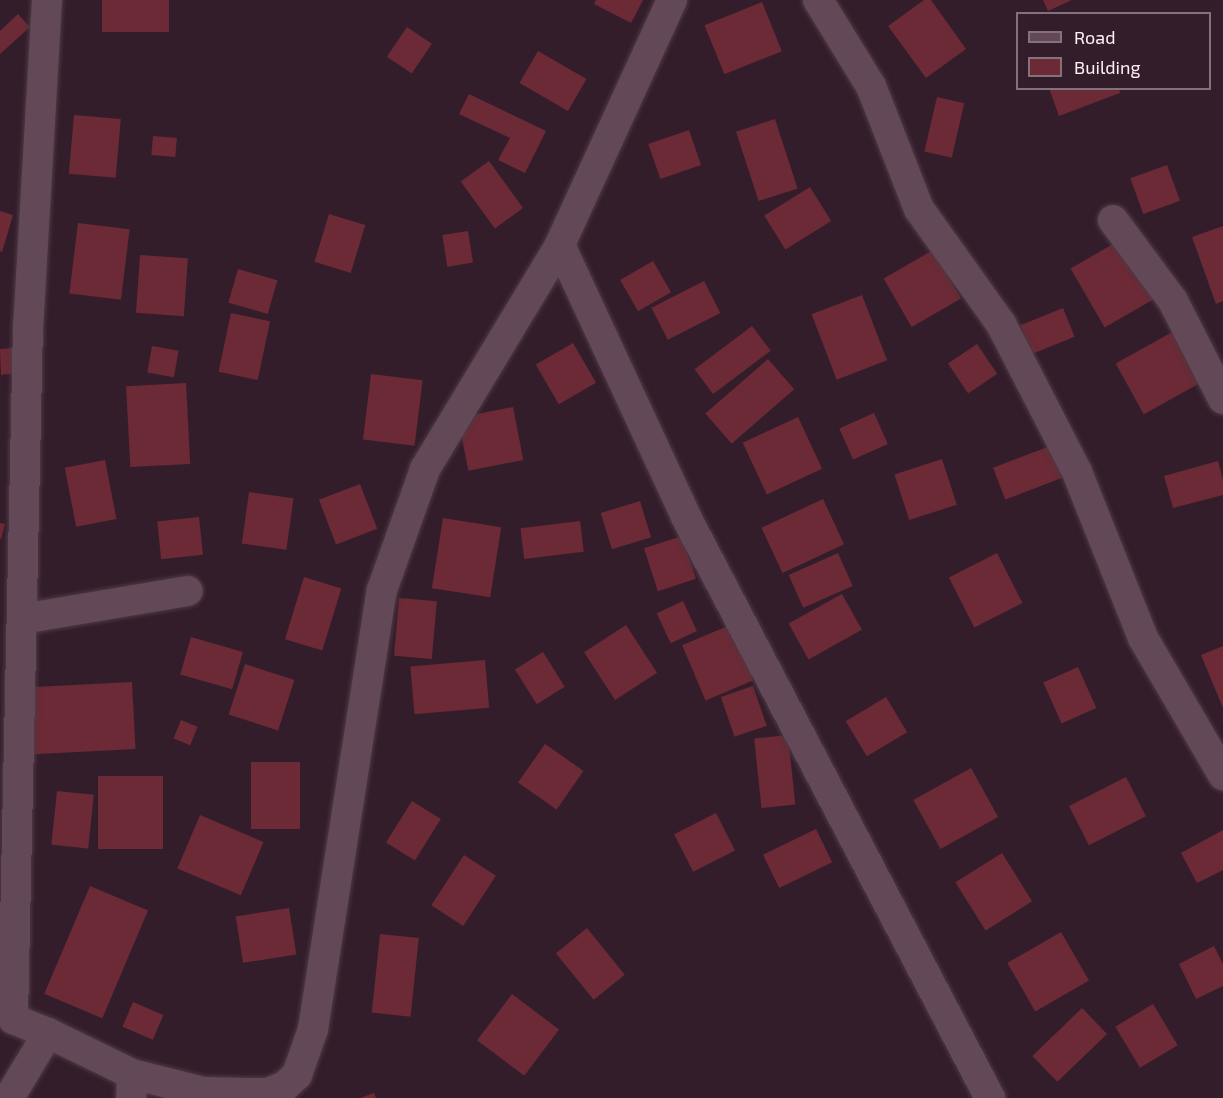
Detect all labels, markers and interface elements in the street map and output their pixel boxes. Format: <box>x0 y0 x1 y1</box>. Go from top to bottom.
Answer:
legend <box>1016 12 1211 90</box>
text: Road <box>1074 26 1115 48</box>
text: Building <box>1074 56 1141 78</box>

